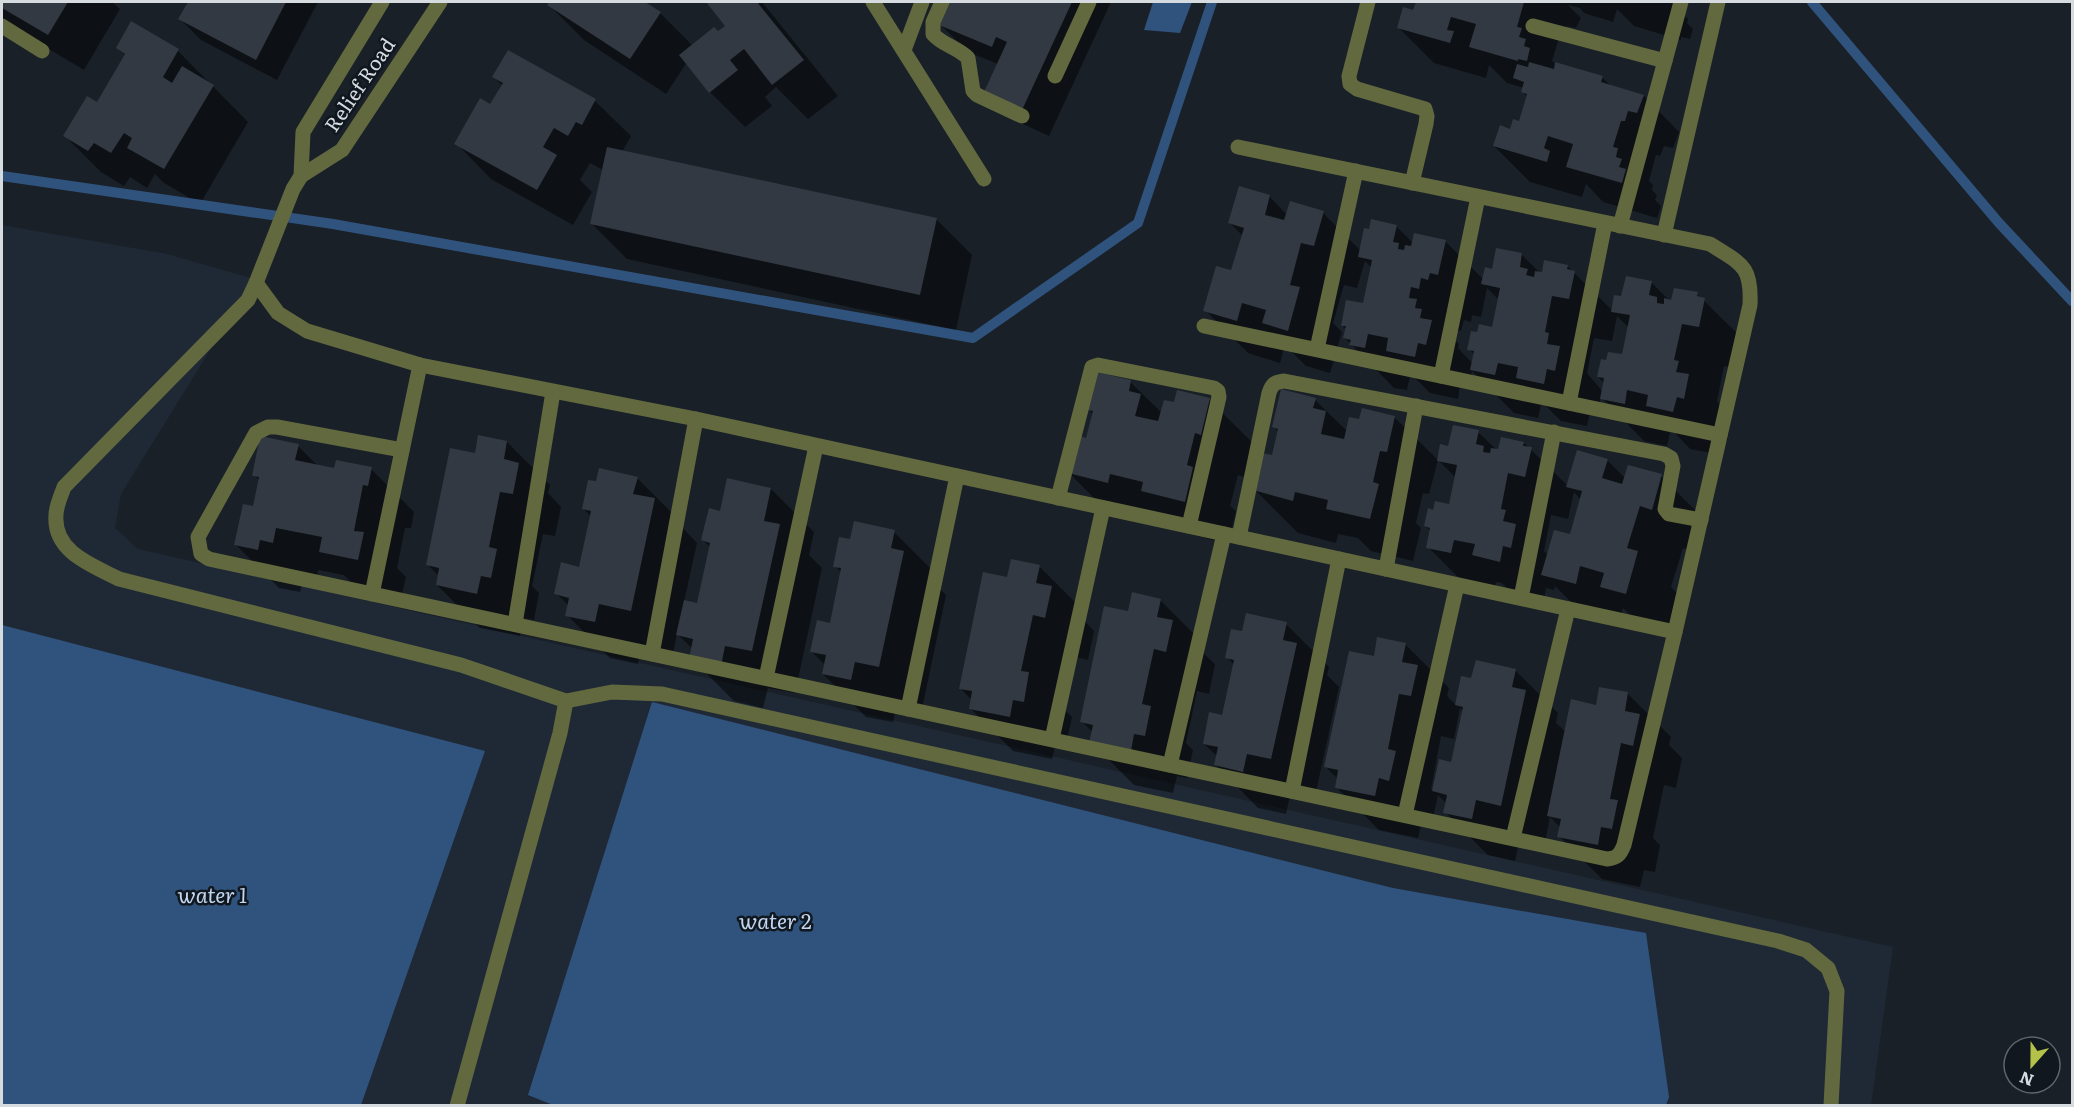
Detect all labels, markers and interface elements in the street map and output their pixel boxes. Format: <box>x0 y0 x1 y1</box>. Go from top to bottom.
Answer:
street label: Relief Road <box>316 31 401 137</box>
water label: water 1 <box>177 878 247 909</box>
water label: water 2 <box>739 904 812 935</box>
north arrow <box>2002 1035 2062 1095</box>
text: N <box>2016 1066 2037 1094</box>

